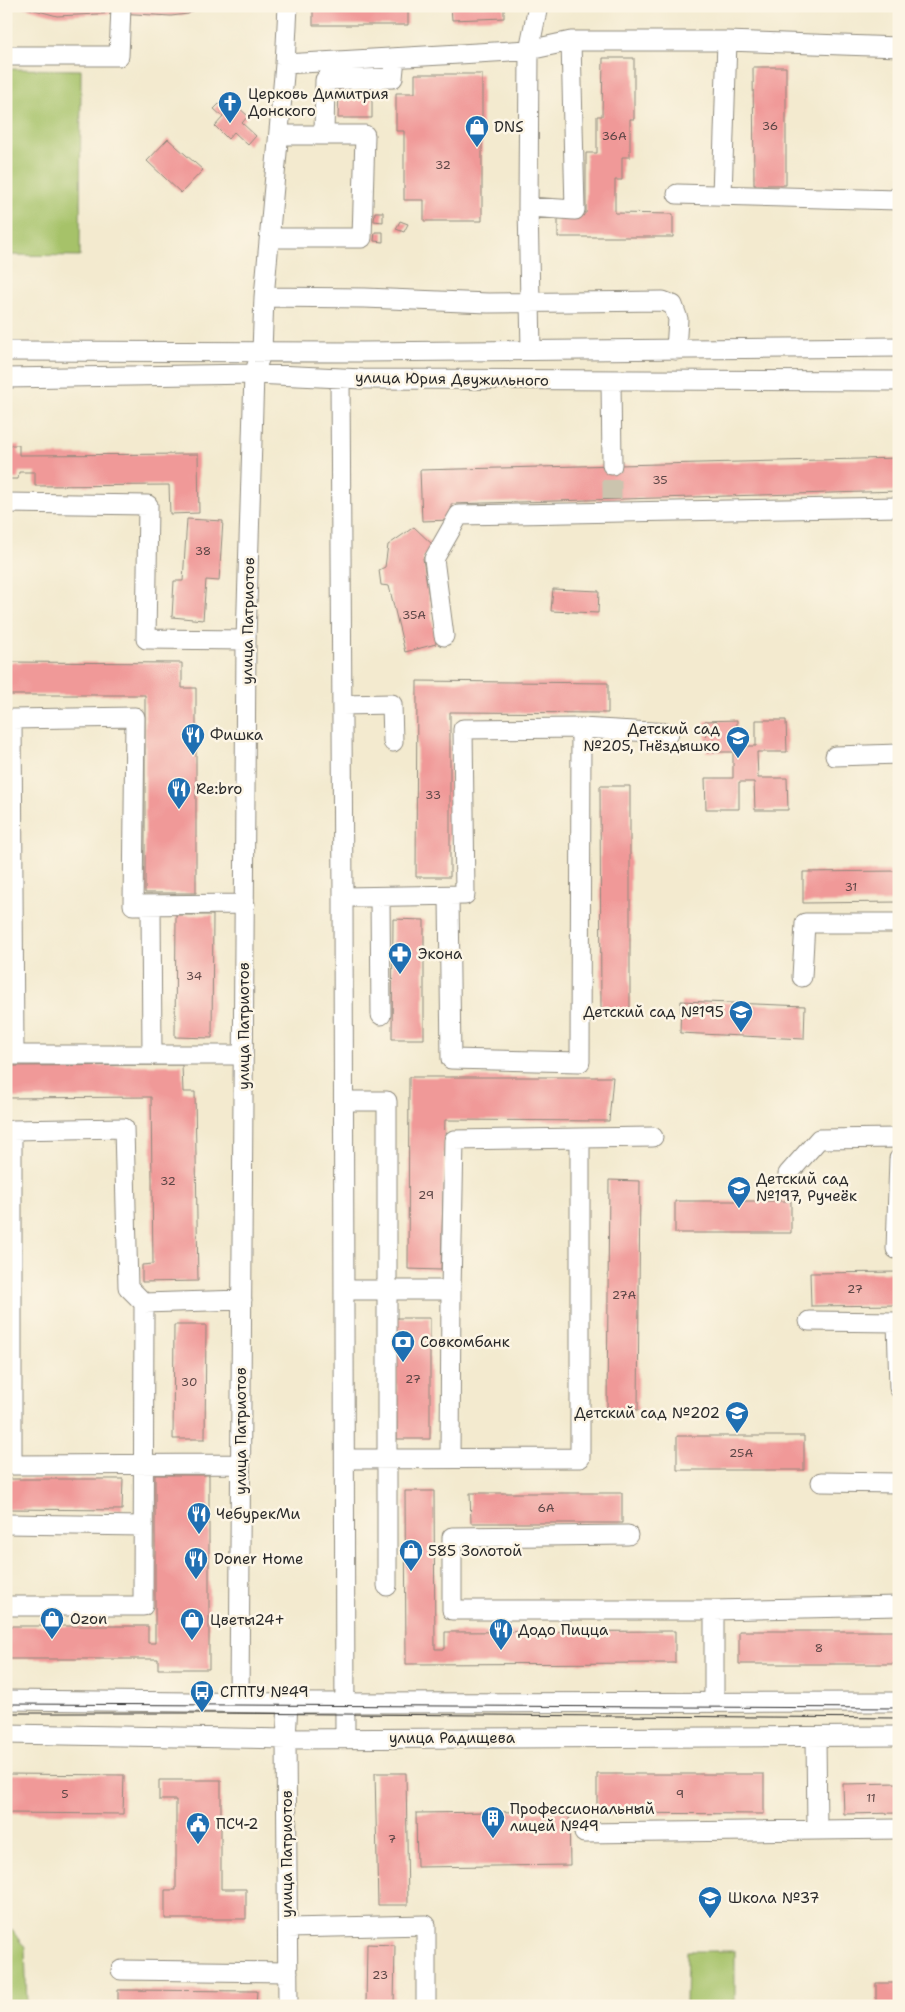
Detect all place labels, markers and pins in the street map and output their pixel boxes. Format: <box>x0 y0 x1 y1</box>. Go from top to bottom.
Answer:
place label: Церковь Димитрия Донского <box>248 84 389 121</box>
church icon: Церковь Димитрия Донского <box>217 90 243 124</box>
shop icon: DNS <box>464 114 490 148</box>
place label: DNS <box>494 117 524 137</box>
place label: Детский сад №205, Гнёздышко <box>583 719 720 756</box>
restaurant icon: Фишка <box>180 722 206 756</box>
place label: Фишка <box>210 725 264 745</box>
school or university icon: Детский сад №205, Гнёздышко <box>725 725 751 759</box>
restaurant icon: Re:bro <box>166 776 192 810</box>
place label: Re:bro <box>196 779 242 799</box>
pharmacy icon: Экона <box>387 941 413 975</box>
place label: Экона <box>418 944 463 964</box>
school or university icon: Детский сад №195 <box>728 999 754 1033</box>
place label: Детский сад №195 <box>583 1002 724 1022</box>
place label: Детский сад №197, Ручеёк <box>756 1169 857 1206</box>
school or university icon: Детский сад №197, Ручеёк <box>726 1175 752 1209</box>
bank icon: Совкомбанк <box>390 1329 416 1363</box>
place label: Совкомбанк <box>420 1332 510 1352</box>
school or university icon: Детский сад №202 <box>724 1400 750 1434</box>
place label: Детский сад №202 <box>574 1403 720 1423</box>
restaurant icon: ЧебурекМи <box>186 1501 212 1535</box>
place label: ЧебурекМи <box>216 1504 300 1524</box>
shop icon: 585 Золотой <box>398 1538 424 1572</box>
place label: 585 Золотой <box>428 1541 522 1561</box>
restaurant icon: Doner Home <box>183 1546 209 1580</box>
place label: Doner Home <box>214 1549 304 1569</box>
shop icon: Ozon <box>39 1606 65 1640</box>
shop icon: Цветы24+ <box>179 1607 205 1641</box>
place label: Ozon <box>70 1609 107 1629</box>
place label: Цветы24+ <box>210 1610 285 1630</box>
restaurant icon: Додо Пицца <box>488 1617 514 1651</box>
place label: Додо Пицца <box>518 1620 609 1640</box>
bus stop icon: СГПТУ №49 <box>189 1679 215 1713</box>
place label: СГПТУ №49 <box>220 1682 309 1702</box>
place label: Профессиональный лицей №49 <box>510 1799 655 1836</box>
building icon: Профессиональный лицей №49 <box>480 1805 506 1839</box>
public building icon: ПСЧ-2 <box>185 1811 211 1845</box>
place label: ПСЧ-2 <box>216 1814 259 1834</box>
school or university icon: Школа №37 <box>697 1885 723 1919</box>
place label: Школа №37 <box>728 1888 820 1908</box>

